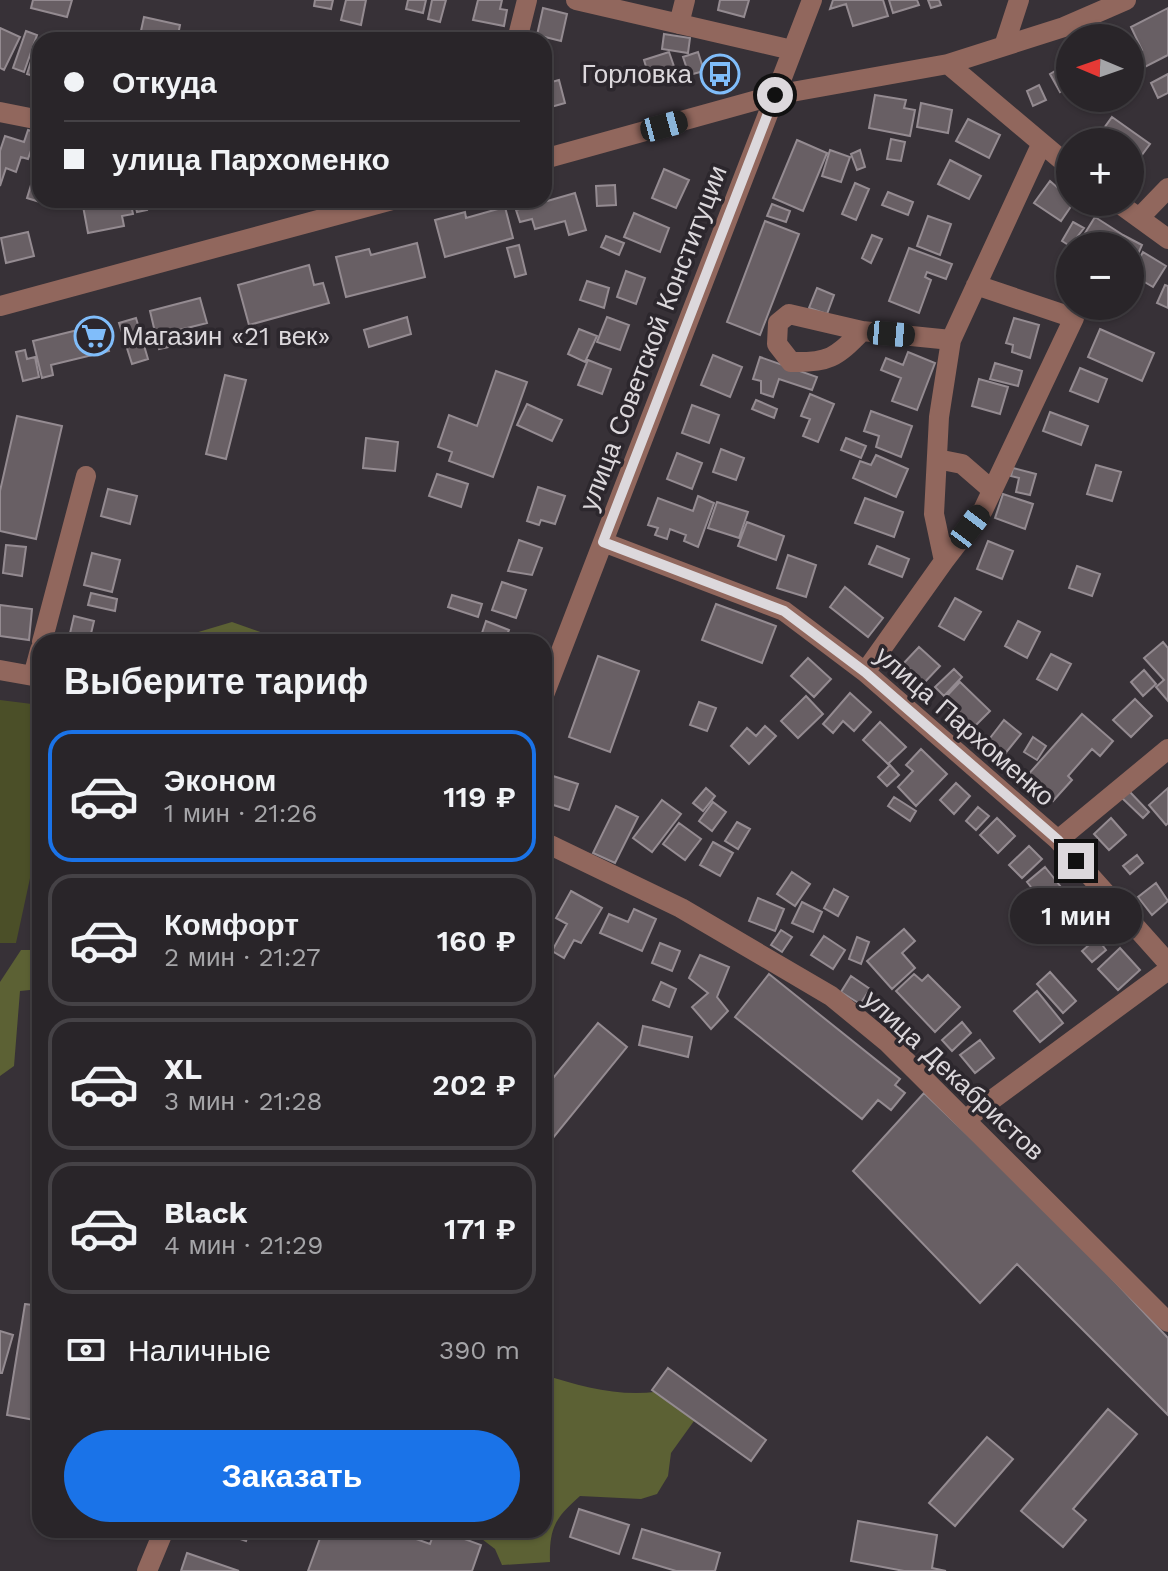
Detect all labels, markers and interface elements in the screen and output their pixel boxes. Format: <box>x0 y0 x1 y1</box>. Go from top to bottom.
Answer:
north arrow <box>1056 24 1144 112</box>
map controls <box>1056 24 1144 320</box>
bus stop icon: Горловка <box>699 53 741 95</box>
place label: Горловка <box>581 59 693 89</box>
text: Откуда <box>112 65 217 100</box>
route start <box>757 77 793 113</box>
car <box>638 108 690 144</box>
button: + <box>1056 128 1144 216</box>
text: улица Пархоменко <box>112 142 390 177</box>
street label: улица Советской Конституции <box>573 161 733 515</box>
button: − <box>1056 232 1144 320</box>
supermarket icon: Магазин «21 век» <box>73 315 115 357</box>
car <box>866 320 916 348</box>
place label: Магазин «21 век» <box>122 321 330 351</box>
car <box>946 501 994 553</box>
street label: улица Пархоменко <box>869 640 1061 812</box>
text: Выберите тариф <box>64 661 368 703</box>
icon: car <box>68 760 140 832</box>
text: Эконом <box>164 763 277 798</box>
text: 119 ₽ <box>443 779 516 814</box>
text: 1 мин · 21:26 <box>164 798 317 828</box>
route end <box>1058 843 1094 879</box>
callout: 1 мин <box>1010 889 1142 945</box>
text: 1 мин <box>1041 901 1111 931</box>
icon: car <box>68 904 140 976</box>
text: Комфорт <box>164 907 299 942</box>
text: 160 ₽ <box>437 923 516 958</box>
text: 2 мин · 21:27 <box>164 942 321 972</box>
street label: улица Декабристов <box>858 984 1050 1166</box>
icon: car <box>68 1048 140 1120</box>
text: XL <box>164 1051 202 1086</box>
text: 202 ₽ <box>432 1067 516 1102</box>
text: 3 мин · 21:28 <box>164 1086 323 1116</box>
icon: car <box>68 1192 140 1264</box>
text: Black <box>164 1195 248 1230</box>
text: 171 ₽ <box>444 1211 516 1246</box>
text: 4 мин · 21:29 <box>164 1230 323 1260</box>
icon: cash <box>64 1328 108 1372</box>
text: Наличные <box>128 1333 271 1368</box>
text: 390 m <box>439 1335 520 1365</box>
button: Заказать <box>64 1430 520 1522</box>

